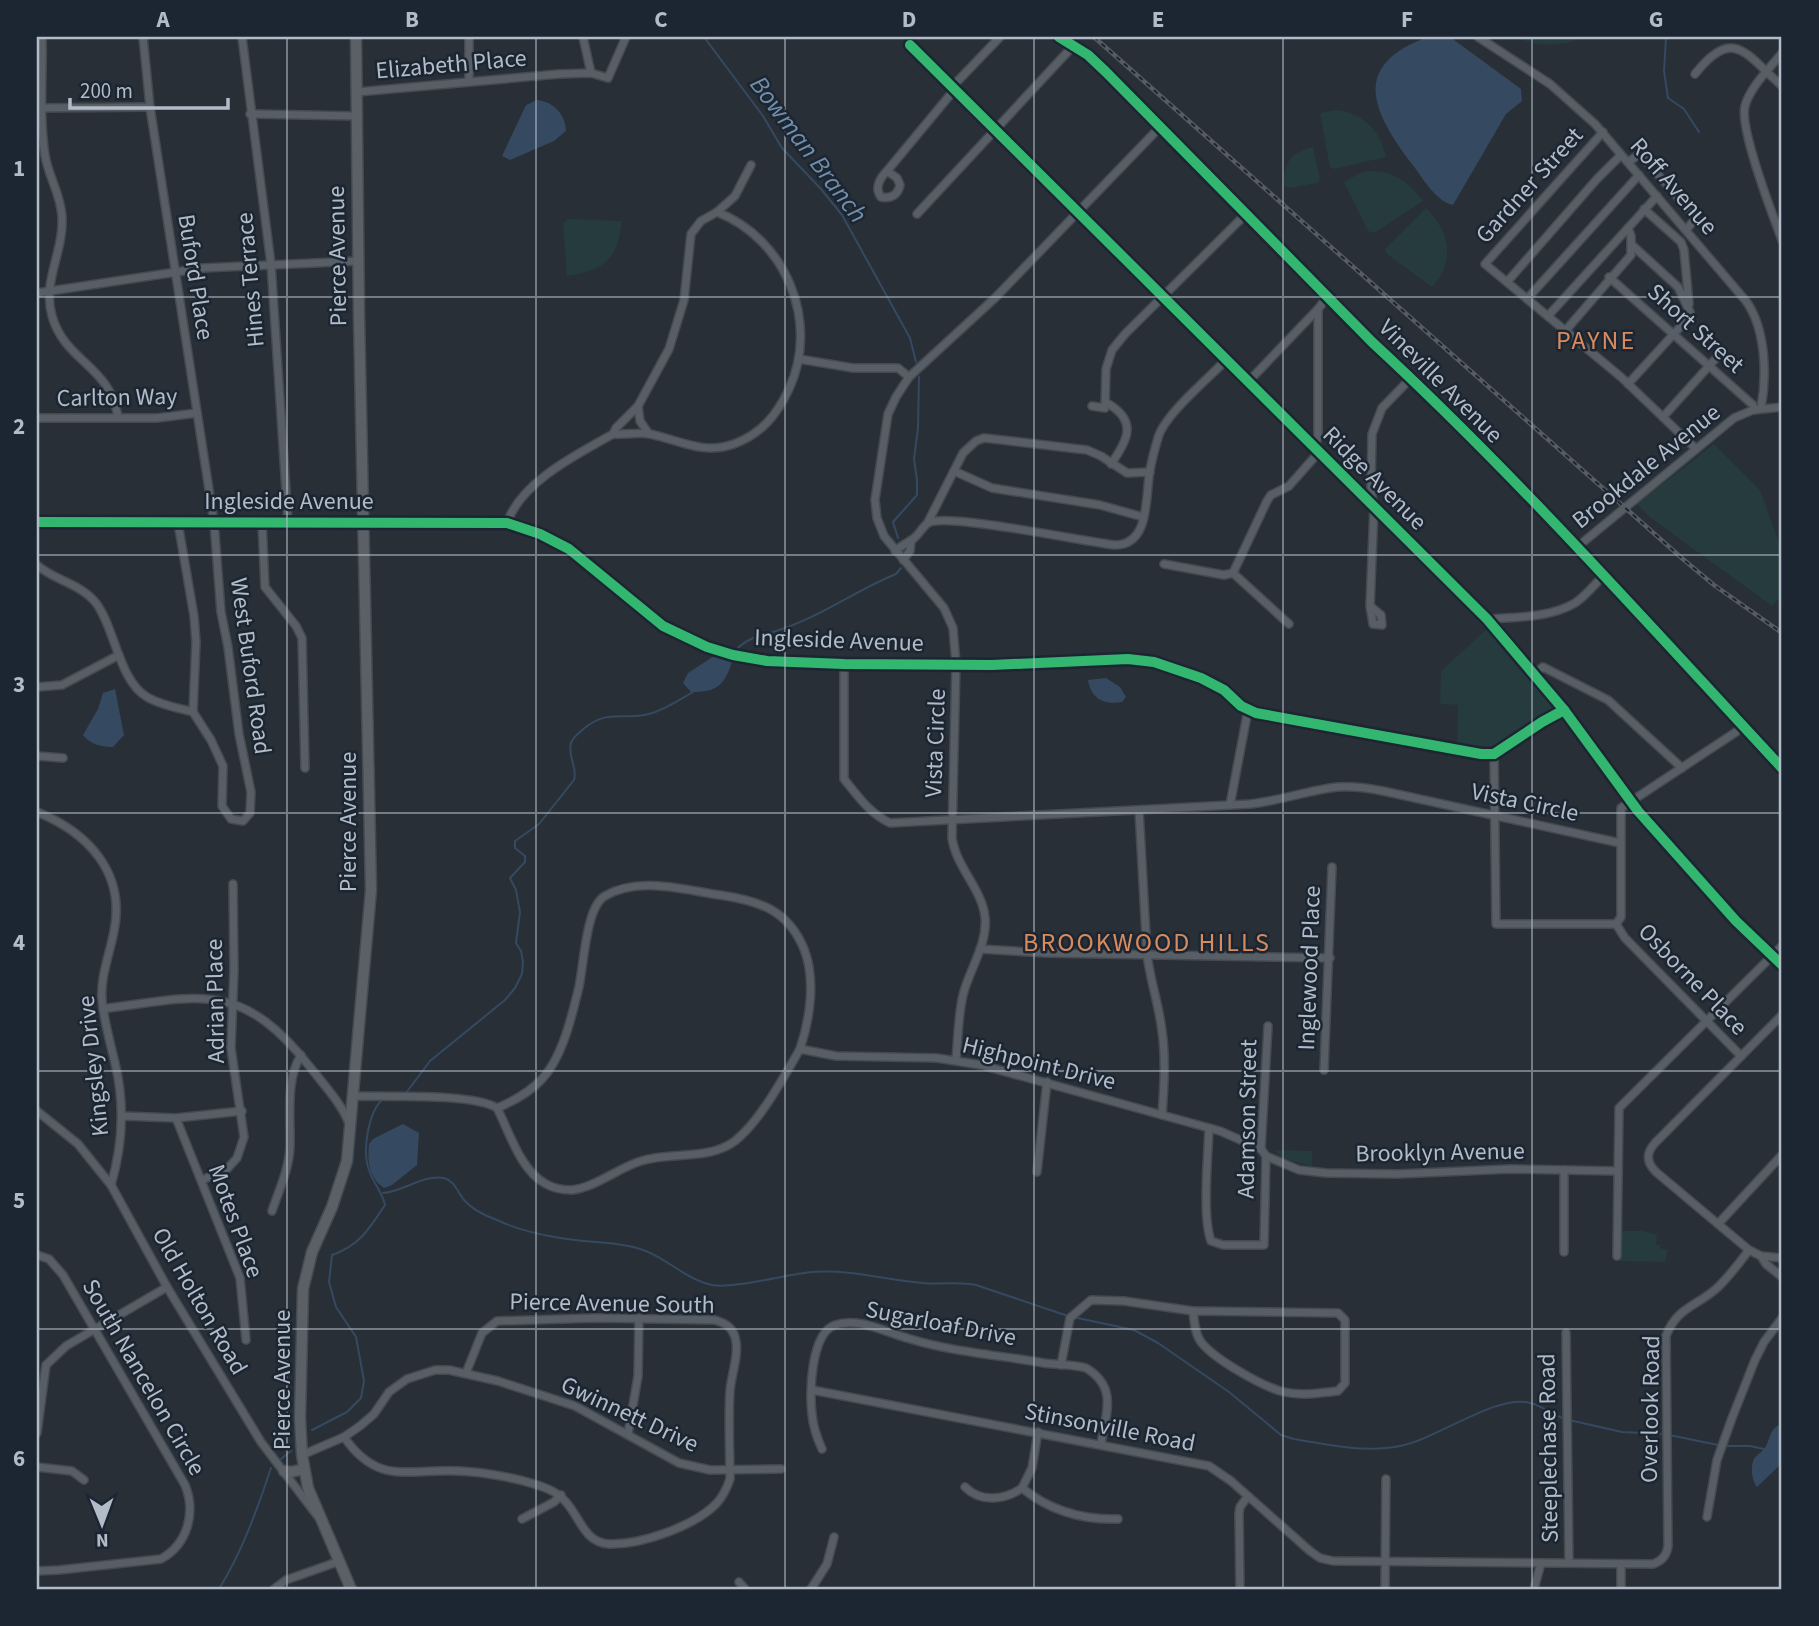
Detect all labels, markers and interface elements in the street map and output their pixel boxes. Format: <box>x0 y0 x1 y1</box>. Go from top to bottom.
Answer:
text: A <box>155 3 170 36</box>
text: B <box>405 3 419 36</box>
text: C <box>654 3 668 36</box>
text: D <box>902 3 916 36</box>
text: E <box>1152 3 1164 36</box>
text: F <box>1401 3 1413 36</box>
text: G <box>1649 3 1663 36</box>
street label: Elizabeth Place <box>374 40 528 89</box>
scale bar <box>70 66 228 110</box>
water label: Bowman Branch <box>741 68 876 231</box>
text: 200 m <box>80 76 133 106</box>
street label: Gardner Street <box>1467 119 1591 252</box>
street label: Roff Avenue <box>1621 130 1726 243</box>
text: 1 <box>13 152 25 185</box>
street label: Pierce Avenue <box>319 185 356 327</box>
street label: Buford Place <box>168 211 223 343</box>
street label: Hines Terrace <box>227 211 274 349</box>
street label: Short Street <box>1639 275 1752 382</box>
street label: Vineville Avenue <box>1370 311 1511 452</box>
district label: PAYNE <box>1556 322 1636 359</box>
street label: Carlton Way <box>56 379 178 416</box>
street label: Brookdale Avenue <box>1565 396 1728 537</box>
text: 2 <box>13 410 25 443</box>
street label: Ridge Avenue <box>1314 418 1435 539</box>
street label: Ingleside Avenue <box>204 484 374 519</box>
street label: West Buford Road <box>221 576 280 757</box>
street label: Ingleside Avenue <box>754 620 924 661</box>
text: 3 <box>13 668 25 701</box>
street label: Vista Circle <box>916 688 955 798</box>
street label: Pierce Avenue <box>331 752 366 892</box>
street label: Vista Circle <box>1468 774 1582 831</box>
street label: Inglewood Place <box>1289 885 1330 1051</box>
street label: Osborne Place <box>1630 915 1755 1044</box>
district label: BROOKWOOD HILLS <box>1023 924 1271 961</box>
text: 4 <box>13 926 25 959</box>
street label: Adrian Place <box>197 938 234 1064</box>
street label: Kingsley Drive <box>69 994 118 1138</box>
street label: Highpoint Drive <box>958 1028 1119 1099</box>
street label: Adamson Street <box>1229 1039 1266 1199</box>
street label: Brooklyn Avenue <box>1355 1134 1525 1171</box>
street label: Motes Place <box>199 1159 272 1283</box>
text: 5 <box>13 1184 25 1217</box>
street label: Old Holton Road <box>143 1221 256 1382</box>
street label: South Nancelon Circle <box>73 1273 214 1482</box>
street label: Pierce Avenue South <box>509 1284 715 1323</box>
street label: Sugarloaf Drive <box>863 1292 1019 1355</box>
street label: Pierce Avenue <box>265 1310 300 1450</box>
street label: Overlook Road <box>1632 1335 1669 1483</box>
street label: Steeplechase Road <box>1529 1353 1568 1543</box>
street label: Gwinnett Drive <box>555 1367 704 1462</box>
street label: Stinsonville Road <box>1022 1394 1198 1461</box>
text: 6 <box>13 1442 25 1475</box>
north arrow <box>66 1490 136 1560</box>
text: N <box>96 1526 109 1553</box>

